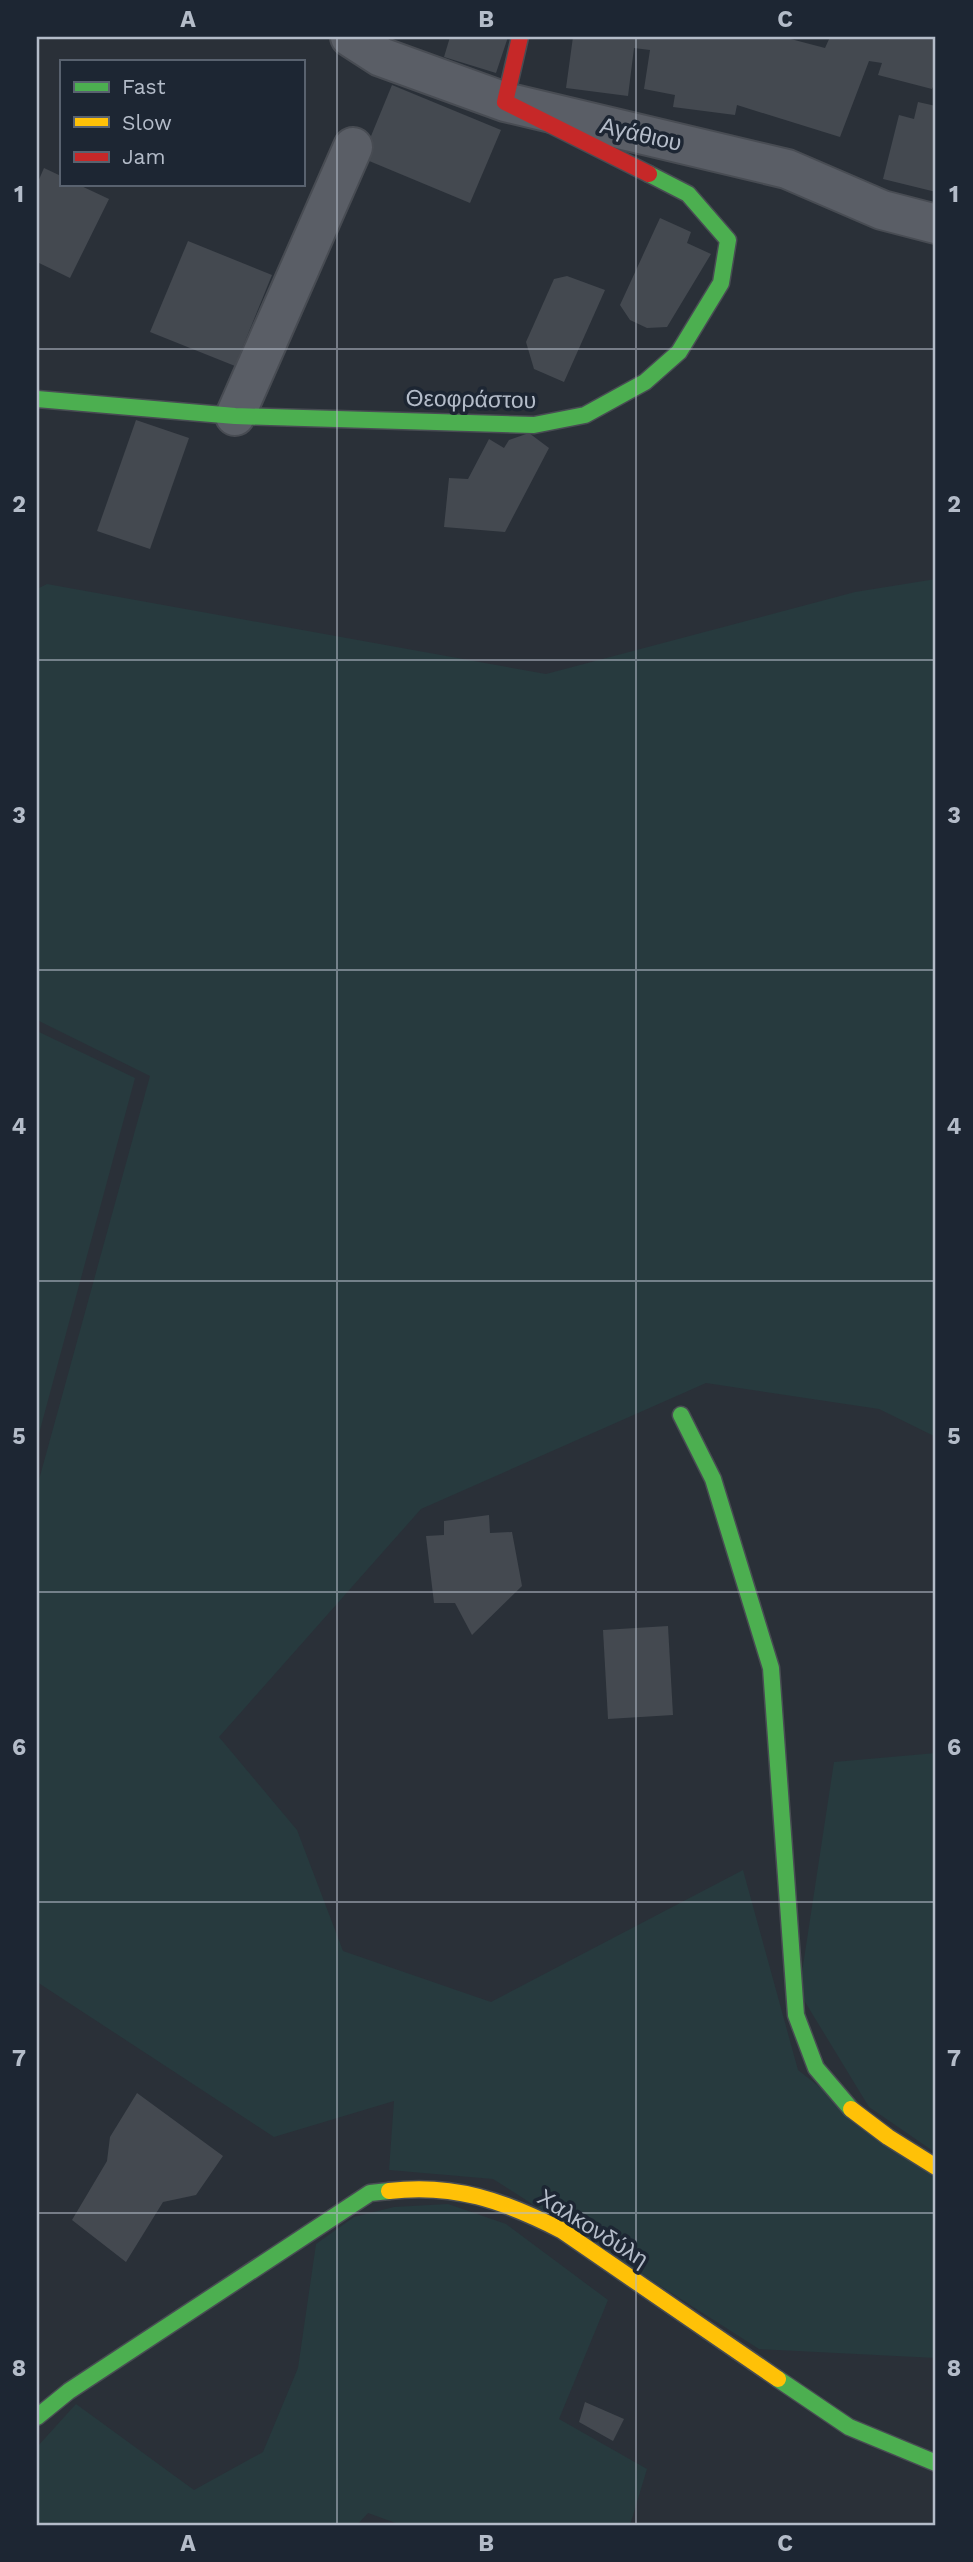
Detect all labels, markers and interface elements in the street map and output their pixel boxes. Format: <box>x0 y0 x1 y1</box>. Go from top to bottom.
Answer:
text: A <box>180 6 196 33</box>
text: B <box>478 6 494 33</box>
text: C <box>777 6 793 33</box>
legend <box>60 60 304 186</box>
text: Fast <box>122 74 166 99</box>
text: Slow <box>122 110 172 135</box>
street label: Αγάθιου <box>597 112 684 157</box>
text: Jam <box>122 144 165 169</box>
text: 1 <box>14 181 24 208</box>
text: 1 <box>949 181 959 208</box>
street label: Θεοφράστου <box>405 385 536 414</box>
text: 2 <box>12 491 26 518</box>
text: 2 <box>947 491 961 518</box>
text: 3 <box>12 802 26 829</box>
text: 3 <box>947 802 961 829</box>
text: 4 <box>12 1113 27 1140</box>
text: 4 <box>947 1113 962 1140</box>
text: 5 <box>12 1423 26 1450</box>
text: 5 <box>947 1423 961 1450</box>
text: 6 <box>12 1734 26 1761</box>
text: 6 <box>947 1734 961 1761</box>
text: 7 <box>12 2045 26 2072</box>
text: 7 <box>947 2045 961 2072</box>
street label: Χαλκονδύλη <box>532 2184 653 2273</box>
text: 8 <box>12 2355 26 2382</box>
text: 8 <box>947 2355 961 2382</box>
text: A <box>180 2530 196 2557</box>
text: B <box>478 2530 494 2557</box>
text: C <box>777 2530 793 2557</box>

